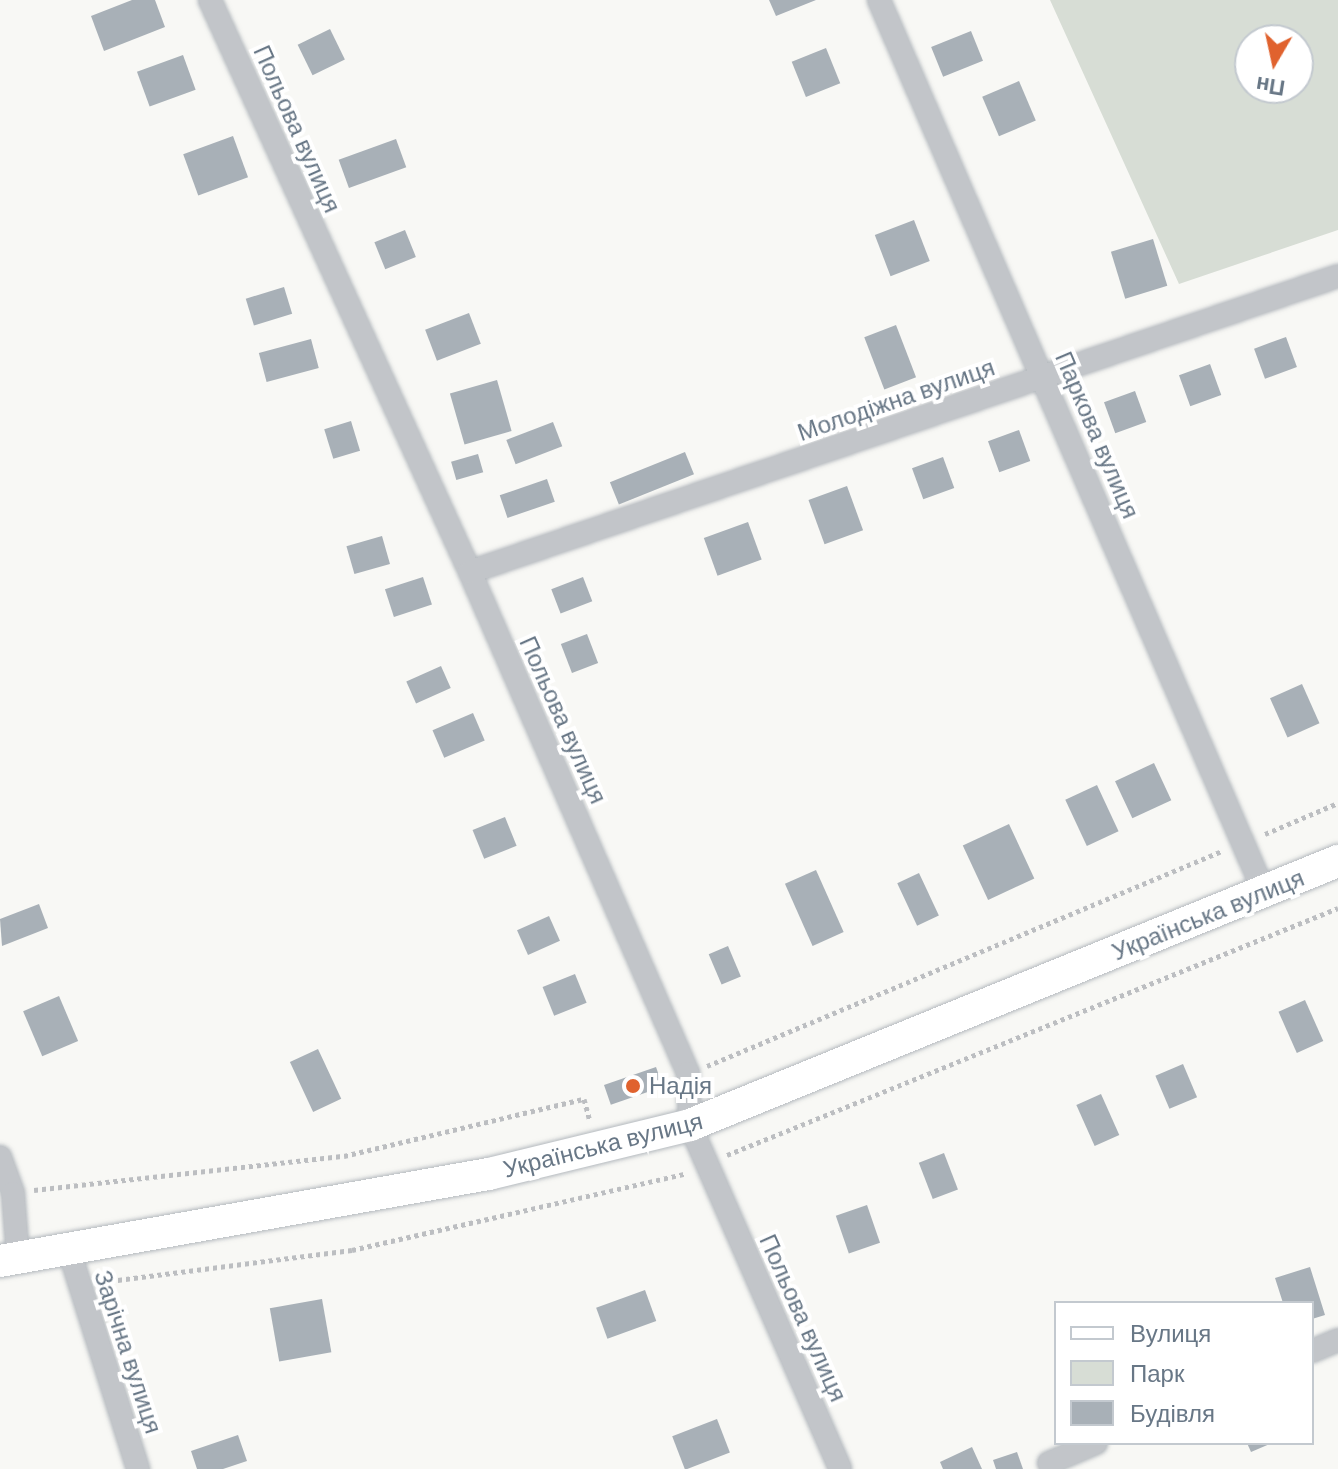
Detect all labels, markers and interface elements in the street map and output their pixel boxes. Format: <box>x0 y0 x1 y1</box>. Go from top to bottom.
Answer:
north arrow <box>1234 24 1314 104</box>
street label: Польова вулиця <box>247 41 347 217</box>
text: Пн <box>1254 70 1287 103</box>
street label: Паркова вулиця <box>1049 347 1145 523</box>
street label: Молодіжна вулиця <box>794 353 998 447</box>
street label: Польова вулиця <box>513 632 613 808</box>
street label: Українська вулиця <box>1108 863 1308 967</box>
place label: Надія <box>649 1072 712 1100</box>
marker: Надія <box>624 1077 642 1095</box>
street label: Українська вулиця <box>500 1106 706 1184</box>
street label: Польова вулиця <box>753 1230 853 1406</box>
street label: Зарічна вулиця <box>88 1267 168 1437</box>
legend <box>1054 1301 1314 1445</box>
text: Вулиця <box>1130 1318 1211 1349</box>
text: Парк <box>1130 1358 1184 1389</box>
text: Будівля <box>1130 1398 1215 1429</box>

